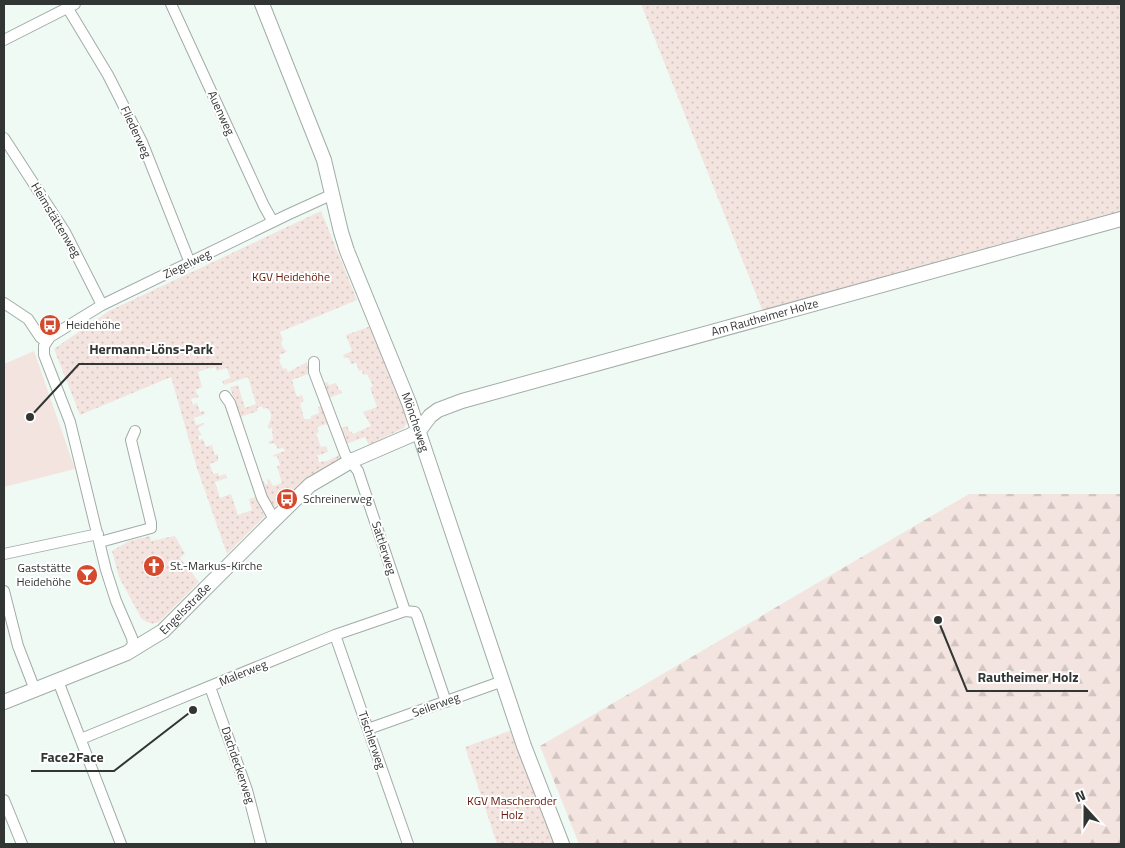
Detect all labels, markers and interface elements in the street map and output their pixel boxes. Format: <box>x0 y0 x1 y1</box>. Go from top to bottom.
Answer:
street label: Auenweg <box>203 87 240 138</box>
street label: Fliederweg <box>116 103 157 161</box>
street label: Heimstättenweg <box>26 179 86 261</box>
street label: Ziegelweg <box>160 244 214 283</box>
park label: KGV Heidehöhe <box>252 267 330 286</box>
street label: Am Rautheimer Holze <box>709 293 820 341</box>
bus stop icon: Heidehöhe <box>38 313 62 337</box>
place label: Heidehöhe <box>66 315 120 334</box>
callout: Hermann-Löns-Park <box>79 335 222 364</box>
text: Hermann-Löns-Park <box>89 338 214 359</box>
street label: Möncheweg <box>397 389 435 454</box>
bus stop icon: Schreinerweg <box>275 487 299 511</box>
place label: Schreinerweg <box>303 489 372 508</box>
street label: Sattlerweg <box>367 519 402 577</box>
church icon: St.-Markus-Kirche <box>142 554 166 578</box>
place label: St.-Markus-Kirche <box>170 556 262 575</box>
place label: Gaststätte Heidehöhe <box>17 558 71 591</box>
bar icon: Gaststätte Heidehöhe <box>75 563 99 587</box>
street label: Engelsstraße <box>155 578 215 639</box>
street label: Malerweg <box>216 654 270 691</box>
callout: Rautheimer Holz <box>967 662 1088 691</box>
text: Rautheimer Holz <box>977 666 1079 687</box>
street label: Seilerweg <box>409 687 462 722</box>
street label: Tischlerweg <box>354 708 391 772</box>
street label: Dachdeckerweg <box>216 724 261 806</box>
callout: Face2Face <box>31 742 114 771</box>
text: Face2Face <box>40 746 104 767</box>
north arrow <box>1060 783 1110 833</box>
text: N <box>1072 784 1088 807</box>
park label: KGV Mascheroder Holz <box>467 791 557 824</box>

